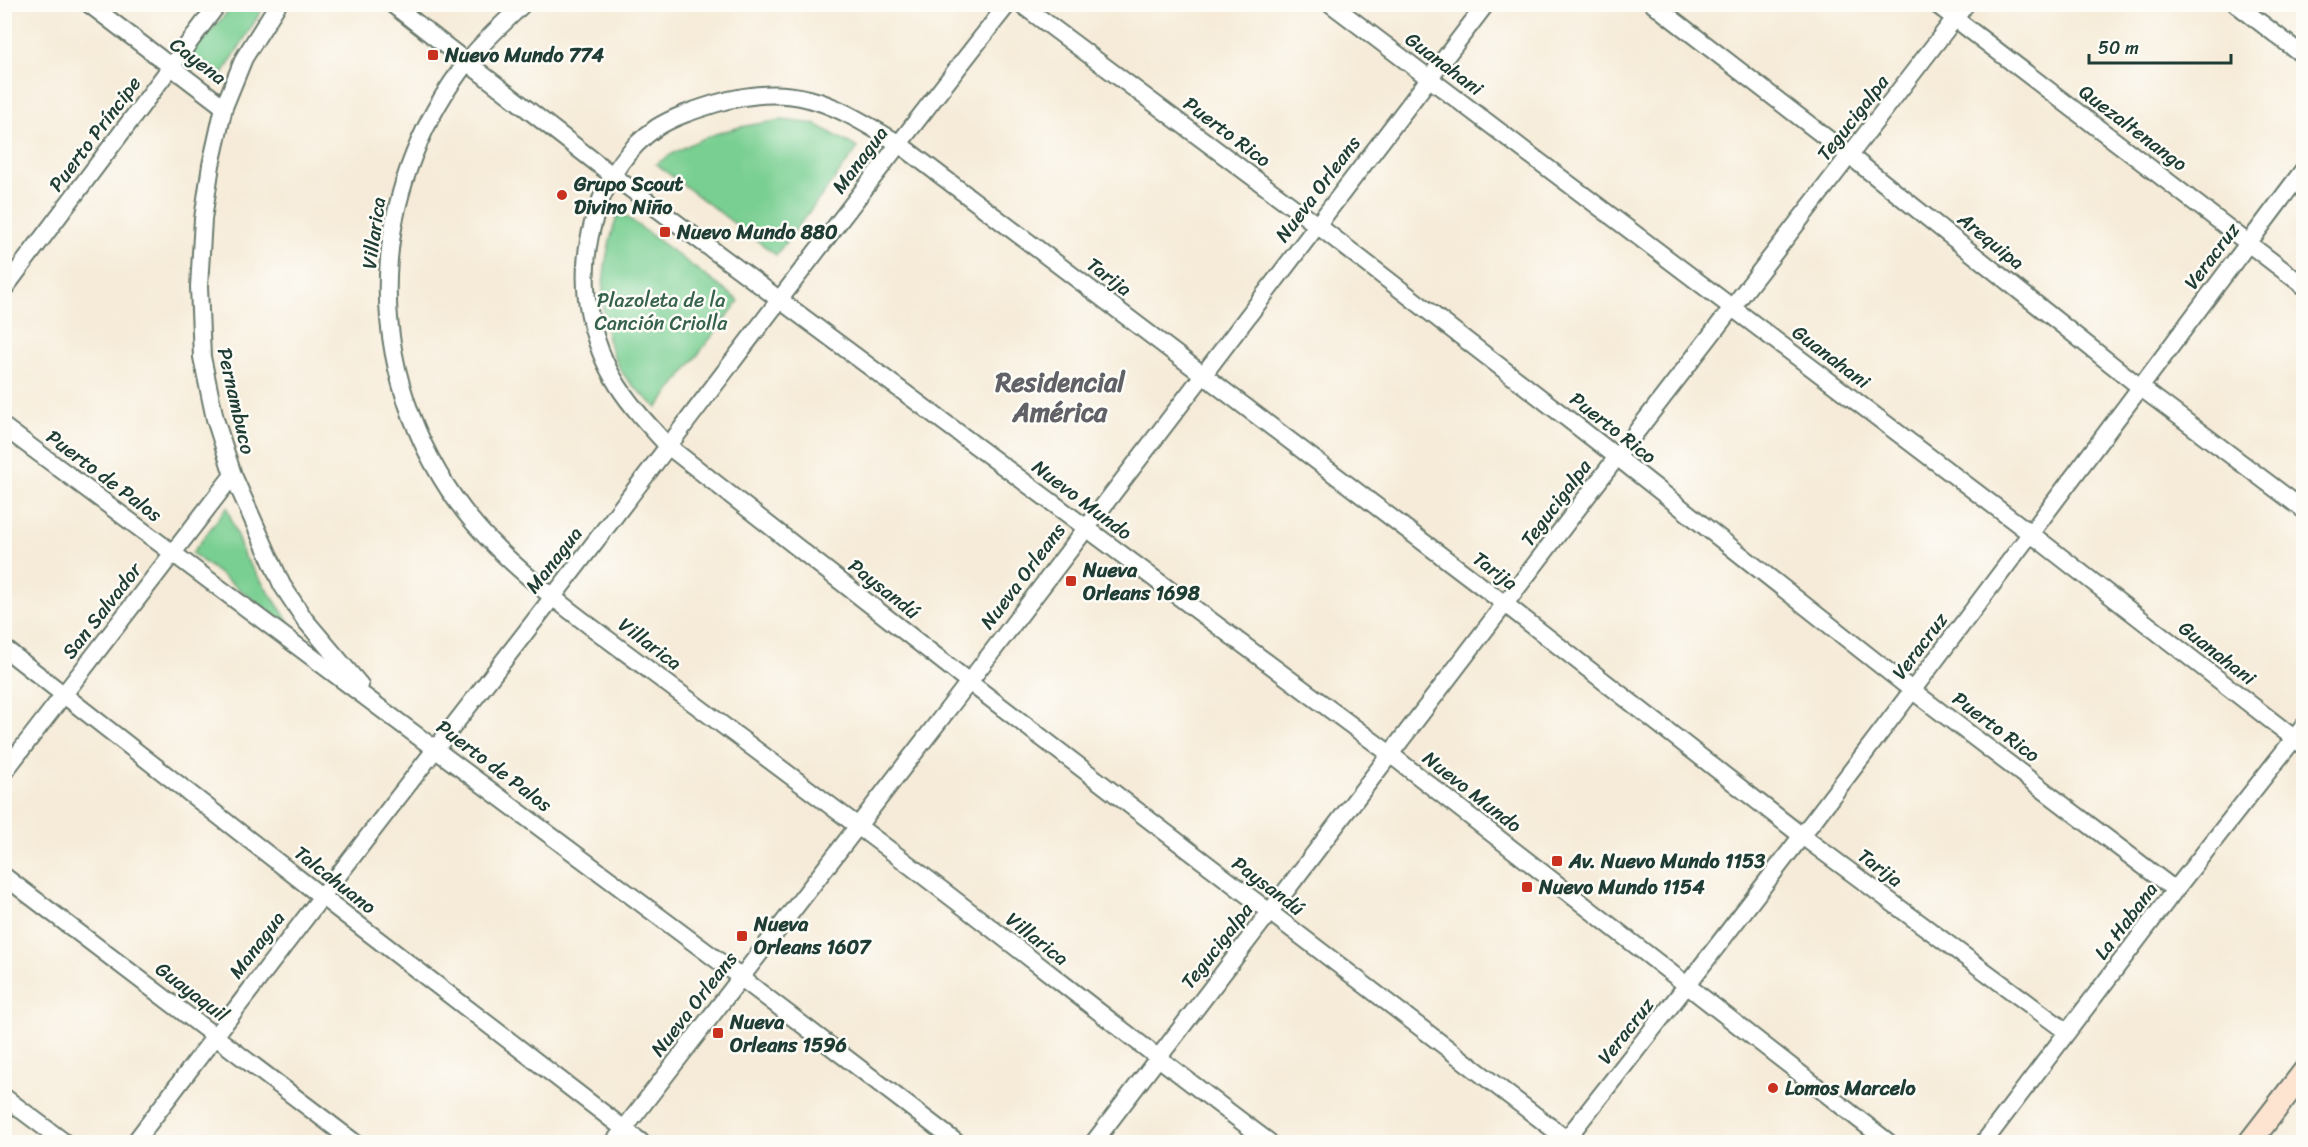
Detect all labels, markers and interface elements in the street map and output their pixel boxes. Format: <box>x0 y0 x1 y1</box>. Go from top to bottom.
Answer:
street label: Guanahani <box>1397 23 1492 106</box>
scale bar <box>2089 27 2232 65</box>
street label: Cayena <box>162 28 234 94</box>
text: 50 m <box>2098 32 2139 64</box>
place label: Nuevo Mundo 774 <box>444 38 605 73</box>
marker: Nuevo Mundo 774 <box>426 48 440 62</box>
street label: Tegucigalpa <box>1808 66 1899 169</box>
street label: Puerto Príncipe <box>39 68 151 200</box>
street label: Quezaltenango <box>2071 75 2195 181</box>
street label: Puerto Rico <box>1175 87 1279 177</box>
street label: Managua <box>823 118 897 202</box>
street label: Nueva Orleans <box>1266 127 1371 250</box>
place label: Grupo Scout Divino Niño <box>573 167 683 225</box>
marker: Grupo Scout Divino Niño <box>555 188 569 202</box>
street label: Villarica <box>352 195 396 271</box>
street label: Arequipa <box>1949 202 2032 279</box>
street label: Veracruz <box>2175 214 2250 297</box>
place label: Nuevo Mundo 880 <box>676 215 838 250</box>
marker: Nuevo Mundo 880 <box>658 225 672 239</box>
street label: Tarija <box>1079 248 1139 306</box>
park label: Plazoleta de la Canción Criolla <box>595 283 728 341</box>
street label: Guanahani <box>1784 316 1879 399</box>
street label: Pernambuco <box>207 344 265 458</box>
district label: Residencial América <box>994 359 1126 435</box>
street label: Puerto Rico <box>1562 383 1664 473</box>
street label: Puerto de Palos <box>38 420 170 532</box>
street label: Nuevo Mundo <box>1024 450 1140 550</box>
street label: Tegucigalpa <box>1511 451 1601 554</box>
street label: Nueva Orleans <box>971 514 1076 637</box>
street label: Managua <box>516 518 592 602</box>
street label: Tarija <box>1465 542 1525 600</box>
street label: Paysandú <box>840 549 928 629</box>
street label: San Salvador <box>53 553 152 667</box>
place label: Nueva Orleans 1698 <box>1082 553 1201 611</box>
marker: Nueva Orleans 1698 <box>1064 574 1078 588</box>
street label: Veracruz <box>1883 604 1958 687</box>
street label: Villarica <box>610 608 690 680</box>
street label: Guanahani <box>2170 611 2265 696</box>
street label: Puerto Rico <box>1944 682 2048 772</box>
street label: Puerto de Palos <box>428 710 560 822</box>
street label: Nuevo Mundo <box>1415 742 1529 842</box>
street label: Talcahuano <box>286 836 384 924</box>
street label: Tarija <box>1850 839 1910 897</box>
place label: Av. Nuevo Mundo 1153 <box>1568 844 1765 879</box>
street label: Paysandú <box>1224 847 1312 925</box>
marker: Av. Nuevo Mundo 1153 <box>1550 854 1564 868</box>
place label: Nuevo Mundo 1154 <box>1538 870 1705 905</box>
street label: La Habana <box>2085 874 2167 968</box>
marker: Nuevo Mundo 1154 <box>1520 880 1534 894</box>
street label: Tegucigalpa <box>1172 894 1263 997</box>
street label: Managua <box>220 903 294 987</box>
street label: Villarica <box>998 903 1076 975</box>
place label: Nueva Orleans 1607 <box>753 907 872 965</box>
marker: Nueva Orleans 1607 <box>735 929 749 943</box>
street label: Nueva Orleans <box>641 943 747 1065</box>
street label: Guayaquil <box>147 952 237 1032</box>
street label: Veracruz <box>1588 989 1664 1072</box>
place label: Nueva Orleans 1596 <box>729 1005 847 1063</box>
marker: Nueva Orleans 1596 <box>711 1026 725 1040</box>
place label: Lomos Marcelo <box>1785 1071 1917 1106</box>
marker: Lomos Marcelo <box>1766 1081 1780 1095</box>

